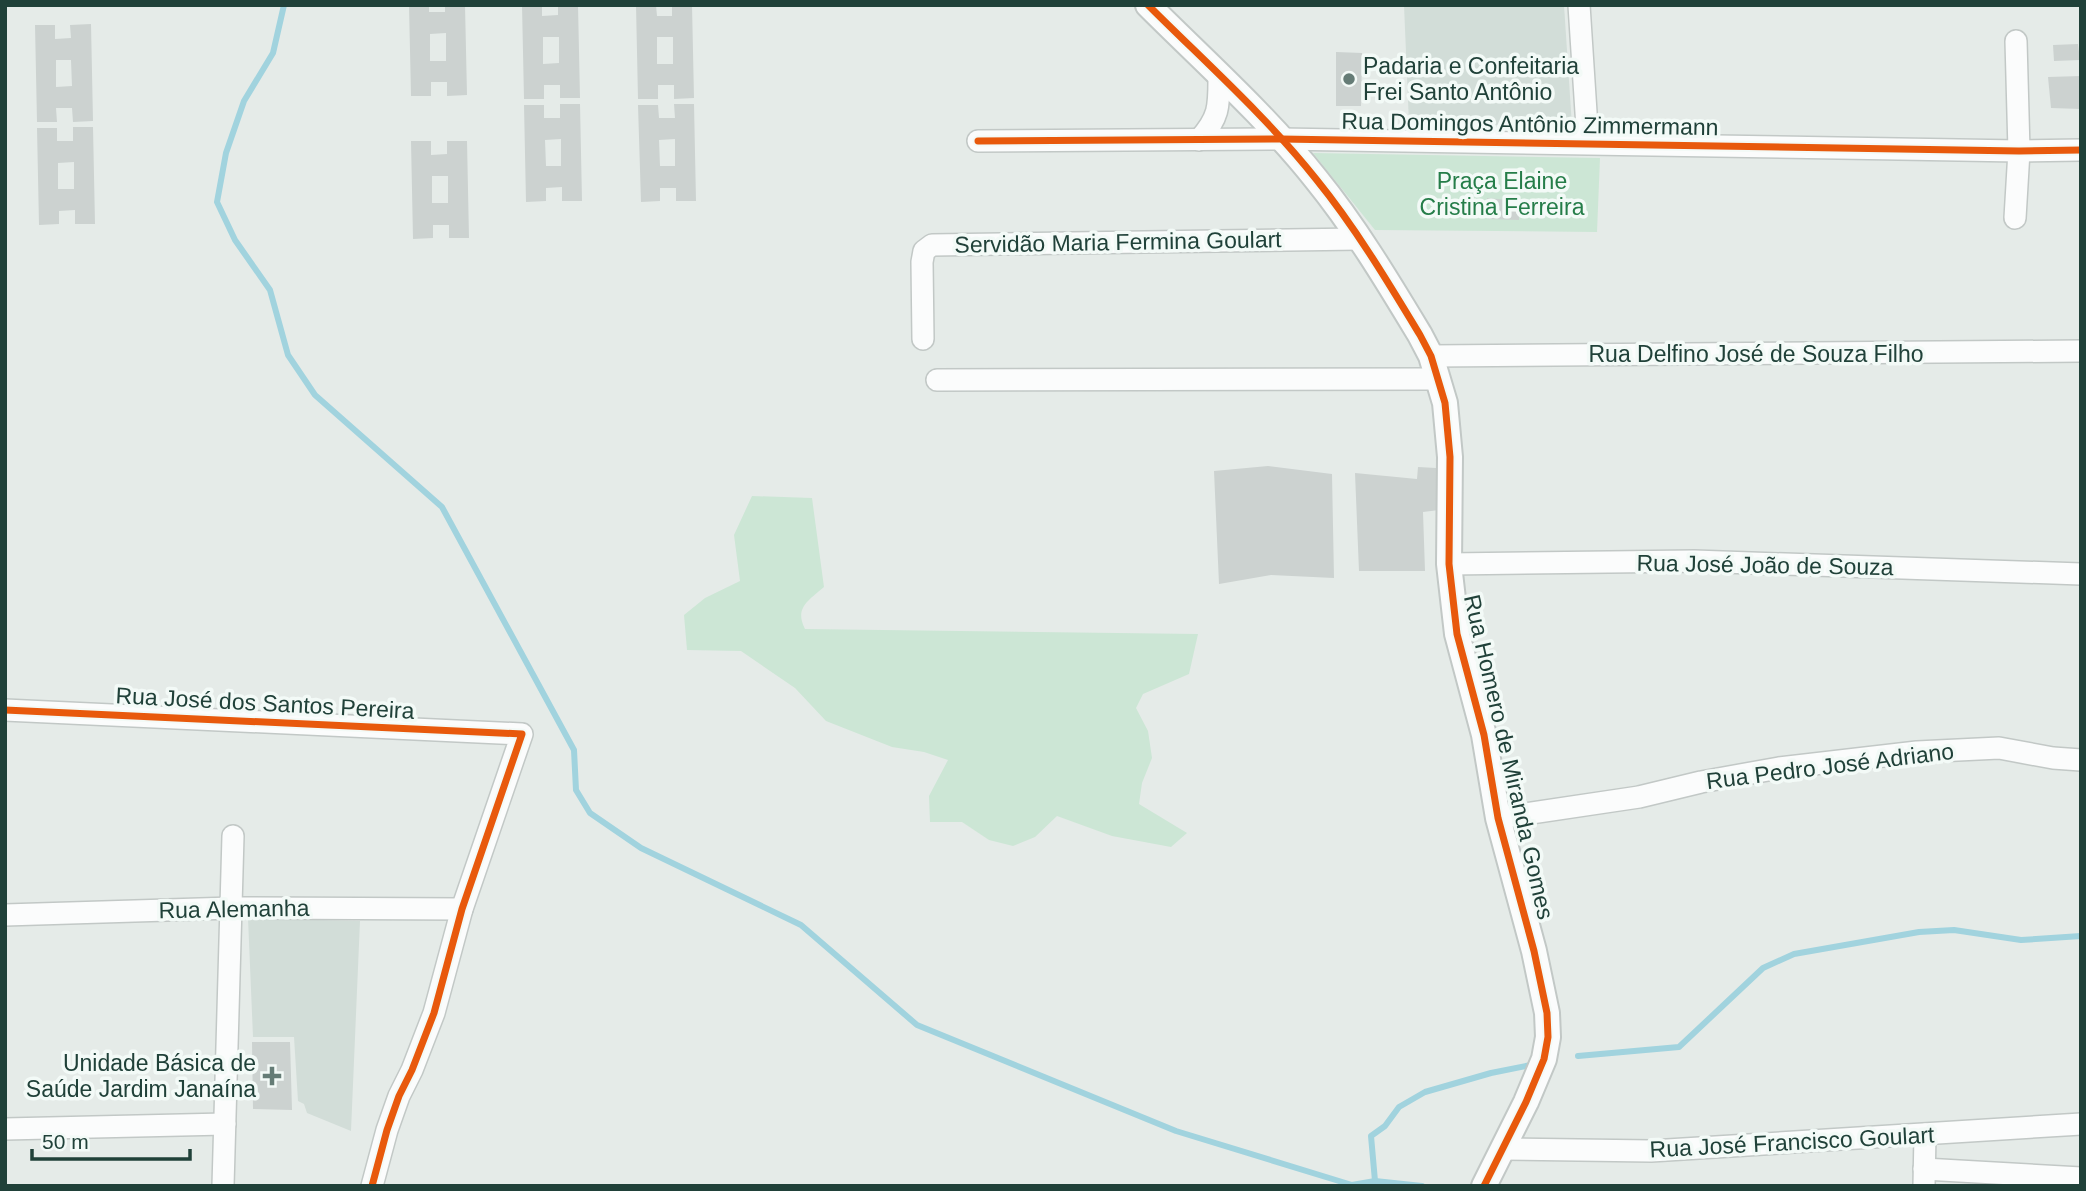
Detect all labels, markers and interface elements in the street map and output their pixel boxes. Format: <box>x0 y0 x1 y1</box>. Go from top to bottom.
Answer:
place label: Padaria e Confeitaria Frei Santo Antônio <box>1363 53 1579 105</box>
marker: Padaria e Confeitaria Frei Santo Antônio <box>1341 71 1357 87</box>
street label: Rua Domingos Antônio Zimmermann <box>1341 108 1719 140</box>
park label: Praça Elaine Cristina Ferreira <box>1420 168 1585 220</box>
street label: Servidão Maria Fermina Goulart <box>954 226 1282 258</box>
street label: Rua Delfino José de Souza Filho <box>1589 341 1923 367</box>
street label: Rua José João de Souza <box>1636 550 1894 580</box>
street label: Rua Homero de Miranda Gomes <box>1459 592 1559 922</box>
street label: Rua José dos Santos Pereira <box>115 682 415 724</box>
street label: Rua Pedro José Adriano <box>1705 738 1955 794</box>
street label: Rua Alemanha <box>158 895 310 923</box>
place label: Unidade Básica de Saúde Jardim Janaína <box>26 1050 256 1102</box>
marker: Unidade Básica de Saúde Jardim Janaína <box>262 1066 282 1086</box>
scale bar <box>32 1118 189 1162</box>
street label: Rua José Francisco Goulart <box>1649 1122 1936 1162</box>
text: 50 m <box>42 1130 89 1153</box>

